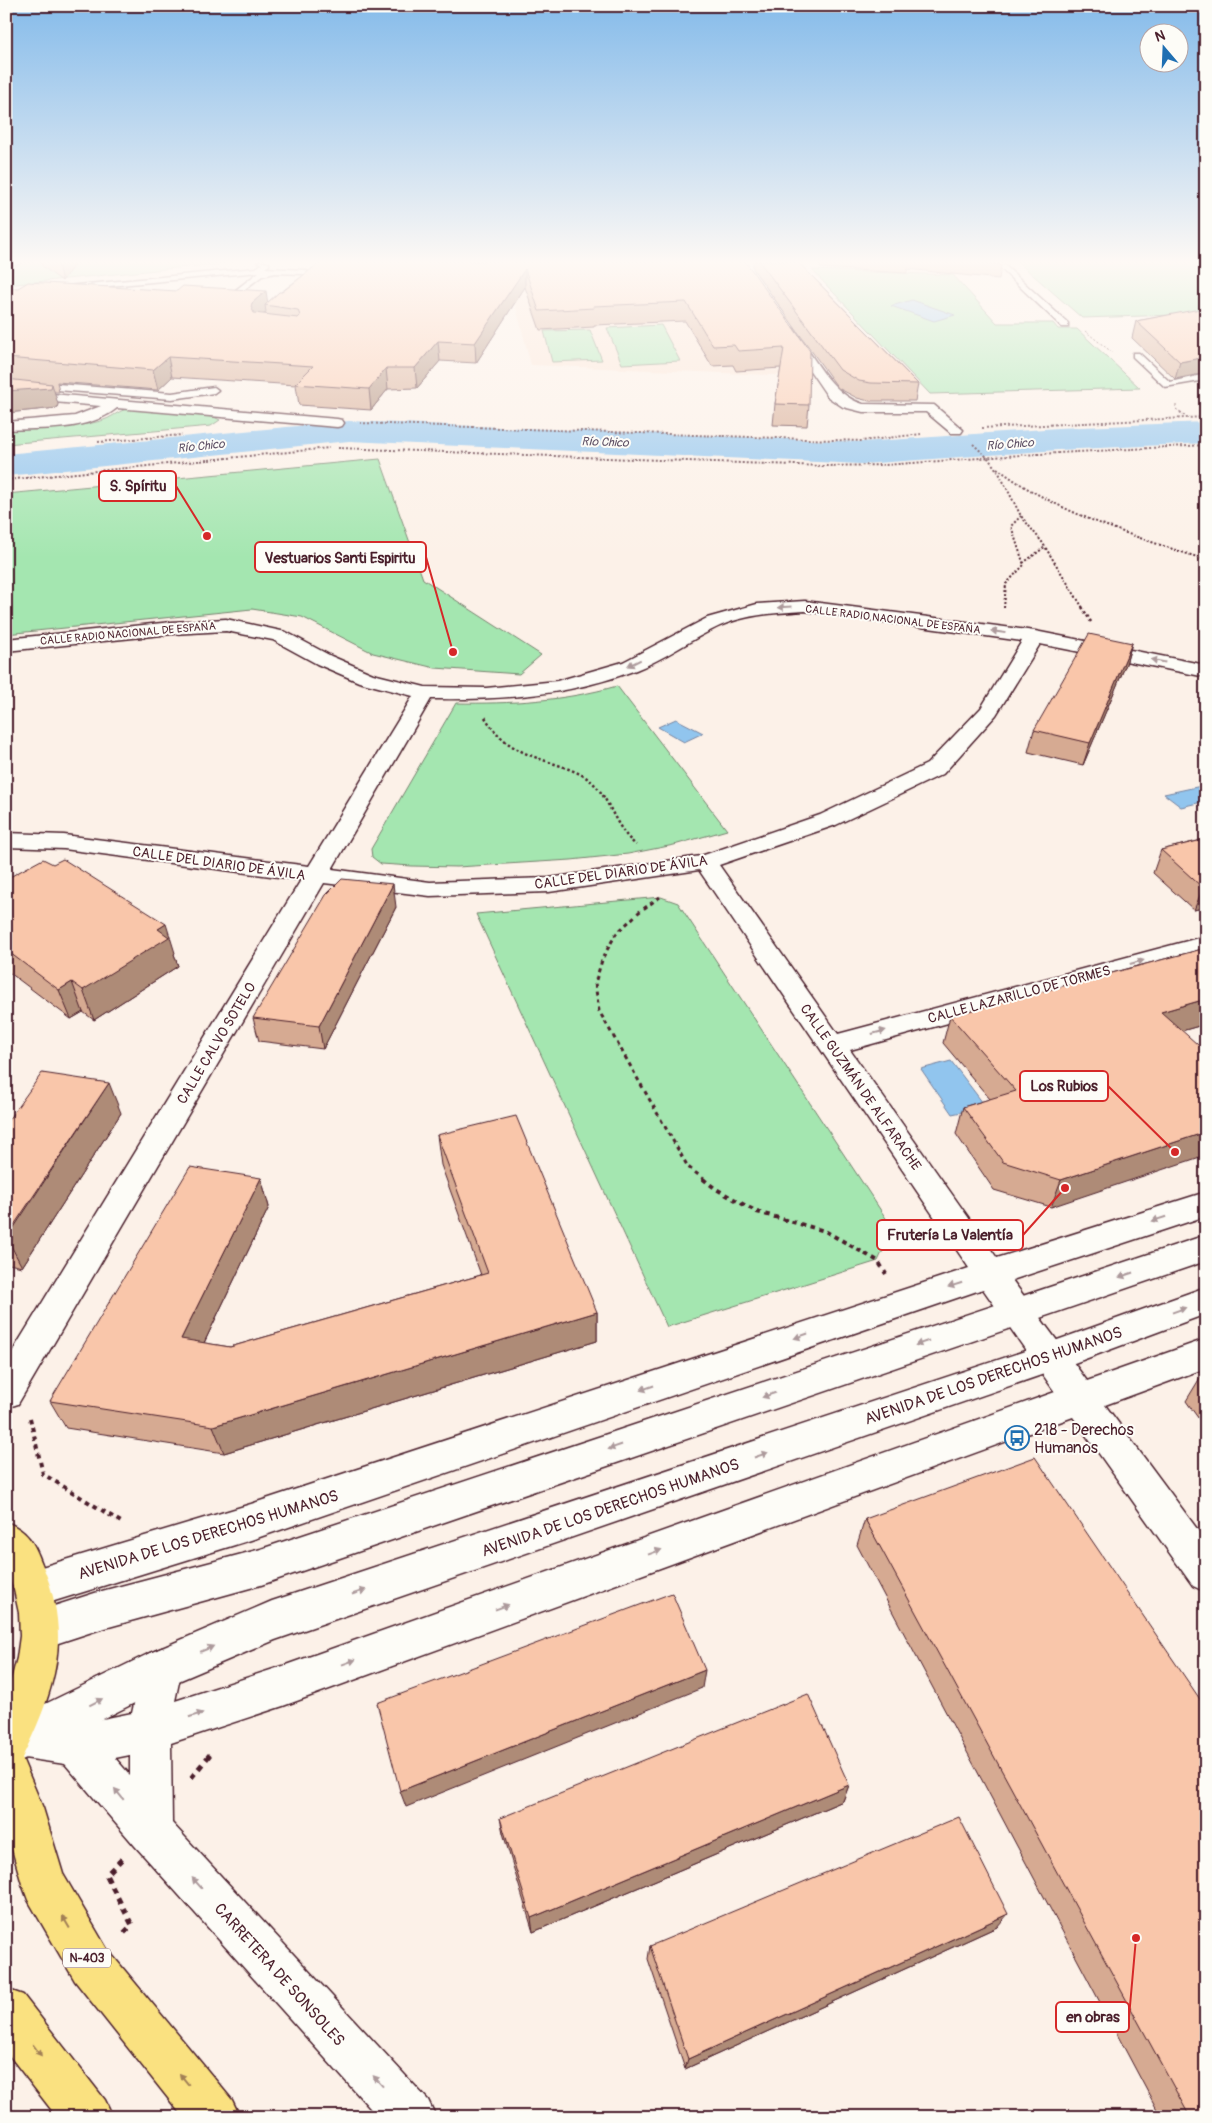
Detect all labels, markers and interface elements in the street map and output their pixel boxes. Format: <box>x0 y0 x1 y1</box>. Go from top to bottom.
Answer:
north arrow <box>1140 22 1190 72</box>
text: N <box>1153 27 1167 46</box>
water label: Río Chico <box>581 434 630 451</box>
water label: Río Chico <box>986 435 1036 454</box>
water label: Río Chico <box>177 436 227 456</box>
callout: S. Spíritu <box>99 471 176 501</box>
text: S. Spíritu <box>110 477 167 496</box>
callout: Vestuarios Santi Espiritu <box>255 542 426 572</box>
text: Vestuarios Santi Espiritu <box>264 549 416 568</box>
street label: CALLE RADIO NACIONAL DE ESPAÑA <box>805 602 981 637</box>
one-way arrow <box>777 604 793 612</box>
street label: CALLE RADIO NACIONAL DE ESPAÑA <box>40 619 216 648</box>
one-way arrow <box>990 628 1006 636</box>
one-way arrow <box>1149 657 1165 665</box>
one-way arrow <box>627 659 642 667</box>
street label: CALLE DEL DIARIO DE ÁVILA <box>131 842 307 884</box>
street label: CALLE DEL DIARIO DE ÁVILA <box>533 851 709 893</box>
one-way arrow <box>1130 958 1145 966</box>
street label: CALLE LAZARILLO DE TORMES <box>926 962 1112 1027</box>
street label: CALLE CALVO SOTELO <box>173 979 259 1107</box>
street label: CALLE GUZMÁN DE ALFARACHE <box>796 1000 926 1174</box>
one-way arrow <box>872 1028 887 1036</box>
callout: Los Rubios <box>1020 1071 1108 1101</box>
text: Los Rubios <box>1030 1077 1098 1096</box>
one-way arrow <box>1152 1216 1167 1223</box>
callout: Frutería La Valentía <box>877 1220 1023 1250</box>
text: Frutería La Valentía <box>887 1226 1013 1245</box>
one-way arrow <box>1119 1272 1134 1279</box>
one-way arrow <box>947 1282 962 1290</box>
one-way arrow <box>1172 1306 1187 1314</box>
street label: AVENIDA DE LOS DERECHOS HUMANOS <box>862 1322 1125 1430</box>
one-way arrow <box>793 1333 808 1341</box>
one-way arrow <box>915 1340 930 1347</box>
one-way arrow <box>639 1385 654 1393</box>
one-way arrow <box>761 1392 776 1399</box>
place label: 218 - Derechos Humanos <box>1034 1420 1134 1458</box>
bus stop icon: 218 - Derechos Humanos <box>1004 1425 1030 1451</box>
one-way arrow <box>607 1444 622 1451</box>
one-way arrow <box>754 1451 769 1459</box>
street label: AVENIDA DE LOS DERECHOS HUMANOS <box>479 1454 742 1562</box>
street label: AVENIDA DE LOS DERECHOS HUMANOS <box>76 1486 341 1584</box>
one-way arrow <box>648 1548 663 1556</box>
one-way arrow <box>352 1588 367 1596</box>
one-way arrow <box>495 1603 510 1611</box>
one-way arrow <box>200 1645 214 1653</box>
one-way arrow <box>342 1658 357 1666</box>
one-way arrow <box>88 1697 103 1706</box>
one-way arrow <box>188 1711 203 1718</box>
one-way arrow <box>113 1787 124 1800</box>
one-way arrow <box>191 1878 203 1890</box>
street label: CARRETERA DE SONSOLES <box>210 1899 349 2050</box>
one-way arrow <box>61 1915 70 1928</box>
road number: N-403 <box>63 1949 111 1968</box>
callout: en obras <box>1056 2002 1129 2032</box>
text: en obras <box>1065 2008 1120 2027</box>
one-way arrow <box>32 2043 42 2057</box>
one-way arrow <box>179 2073 190 2086</box>
one-way arrow <box>372 2075 384 2087</box>

